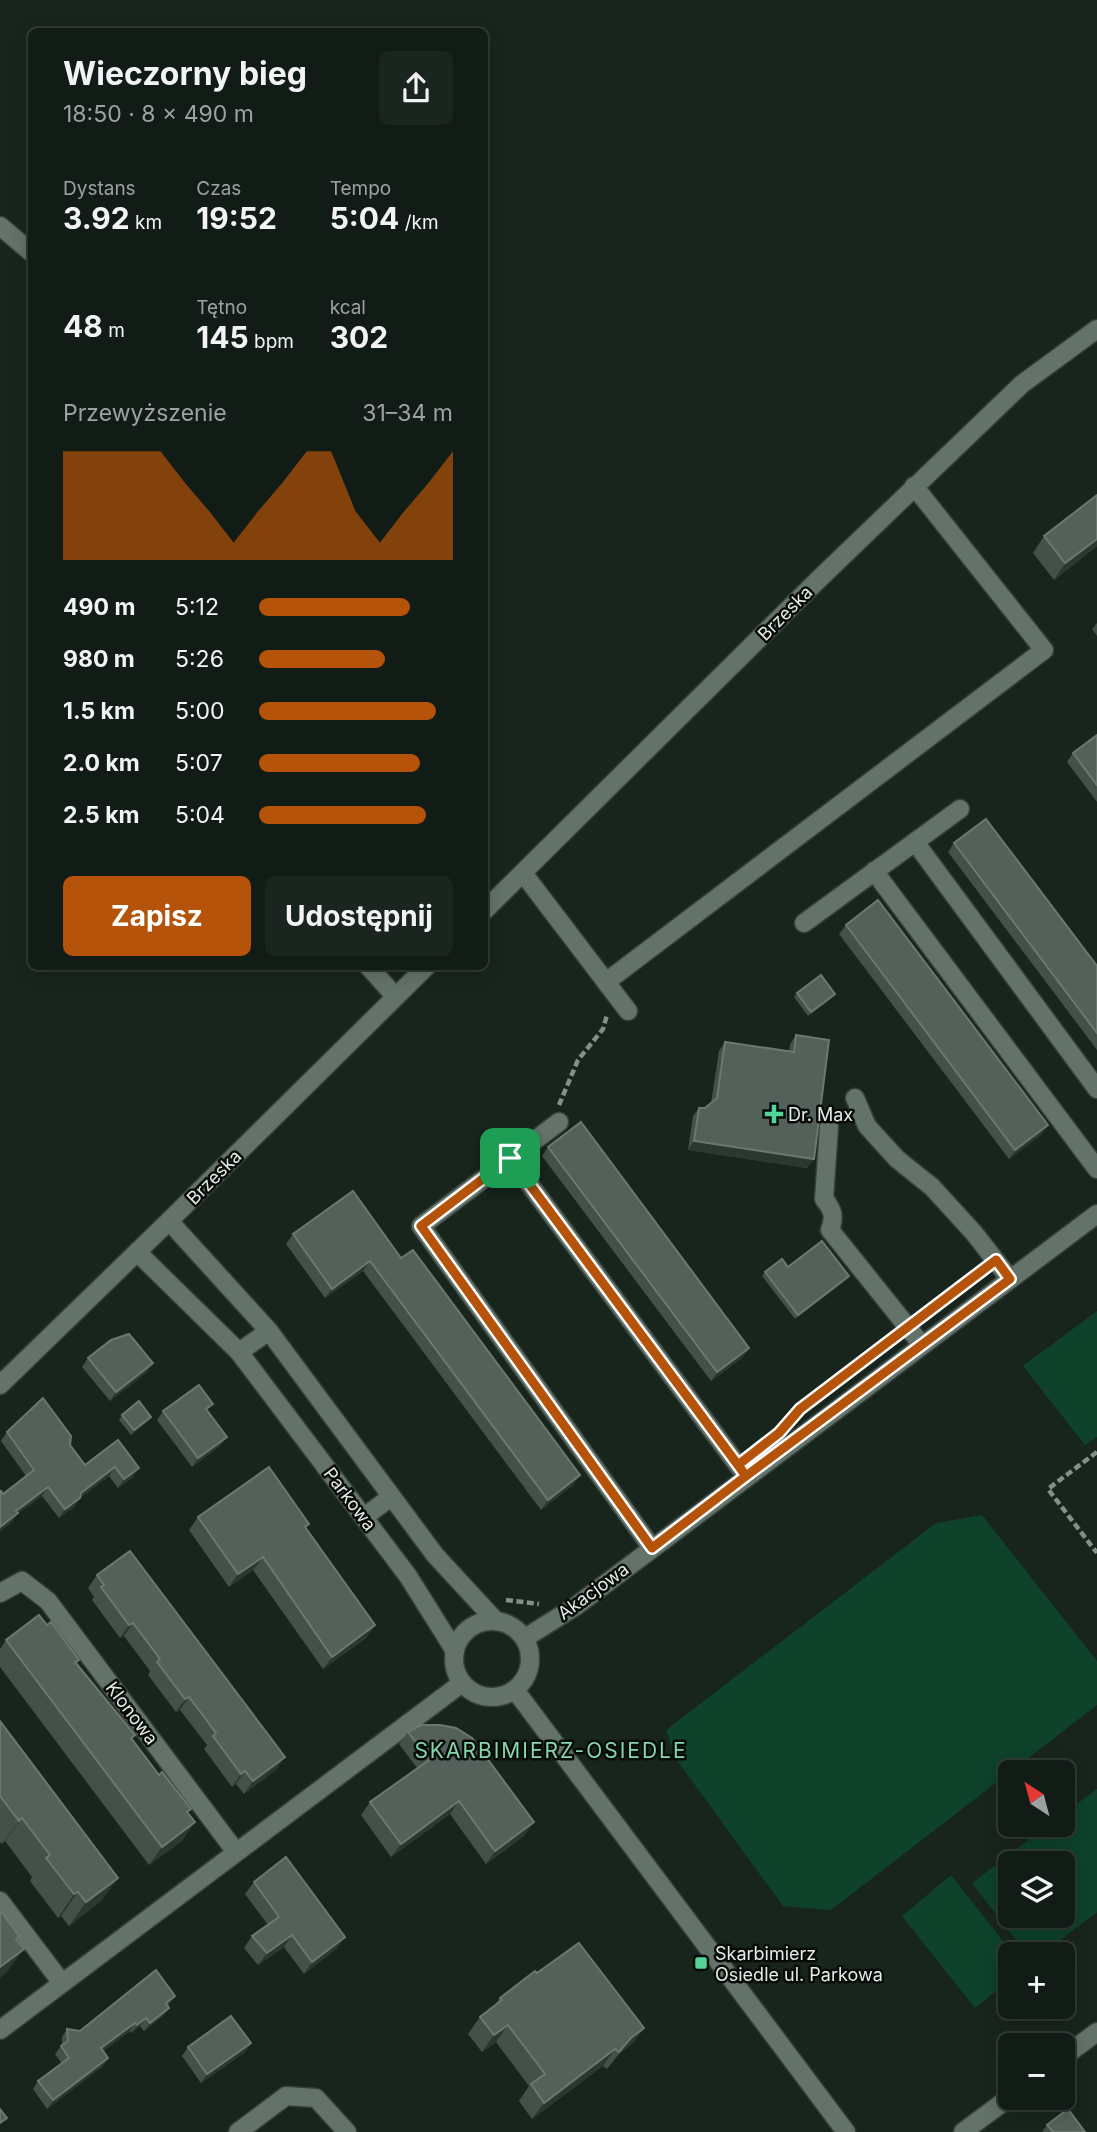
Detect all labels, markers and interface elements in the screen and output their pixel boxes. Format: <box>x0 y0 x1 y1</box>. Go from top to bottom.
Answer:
button: share <box>379 51 453 125</box>
text: Wieczorny bieg <box>63 54 307 93</box>
text: 18:50 · 8 × 490 m <box>63 100 254 128</box>
text: Dystans <box>63 177 136 200</box>
text: Czas <box>196 177 241 200</box>
text: Tempo <box>330 177 391 200</box>
text: 3.92 <box>63 200 130 236</box>
text: 19:52 <box>196 200 277 236</box>
text: 5:04 <box>330 200 399 236</box>
text: km <box>130 211 162 234</box>
text: /km <box>399 211 439 234</box>
text: Tętno <box>196 296 247 319</box>
text: kcal <box>330 296 366 319</box>
text: 48 <box>63 308 103 344</box>
text: m <box>103 319 125 342</box>
text: 145 <box>196 319 249 355</box>
text: 302 <box>330 319 388 355</box>
text: bpm <box>249 330 294 353</box>
text: Przewyższenie <box>63 399 227 427</box>
text: 31–34 m <box>362 399 453 427</box>
street label: Brzeska <box>753 581 817 645</box>
text: 490 m <box>63 593 135 621</box>
text: 5:12 <box>175 593 219 621</box>
text: 980 m <box>63 645 135 673</box>
text: 5:26 <box>175 645 224 673</box>
text: 1.5 km <box>63 697 135 725</box>
text: 5:00 <box>175 697 225 725</box>
text: 2.0 km <box>63 749 140 777</box>
text: 5:07 <box>175 749 223 777</box>
text: 2.5 km <box>63 801 140 829</box>
text: 5:04 <box>175 801 225 829</box>
button: Zapisz <box>63 876 251 956</box>
button: Udostępnij <box>265 876 453 956</box>
place label: Dr. Max <box>788 1104 853 1125</box>
marker: Dr. Max <box>766 1106 782 1122</box>
pin <box>480 1128 540 1188</box>
icon: arrive <box>491 1139 529 1177</box>
street label: Brzeska <box>182 1145 246 1209</box>
street label: Parkowa <box>320 1463 380 1535</box>
street label: Akacjowa <box>554 1558 632 1624</box>
street label: Klonowa <box>102 1677 162 1749</box>
district label: SKARBIMIERZ-OSIEDLE <box>414 1738 688 1763</box>
north arrow <box>998 1760 1074 1838</box>
map controls <box>998 1760 1075 2110</box>
button: layers <box>998 1851 1075 1928</box>
button: + <box>998 1942 1075 2019</box>
place label: Skarbimierz Osiedle ul. Parkowa <box>715 1943 883 1985</box>
marker: Skarbimierz Osiedle ul. Parkowa <box>693 1955 709 1971</box>
button: − <box>998 2033 1075 2110</box>

